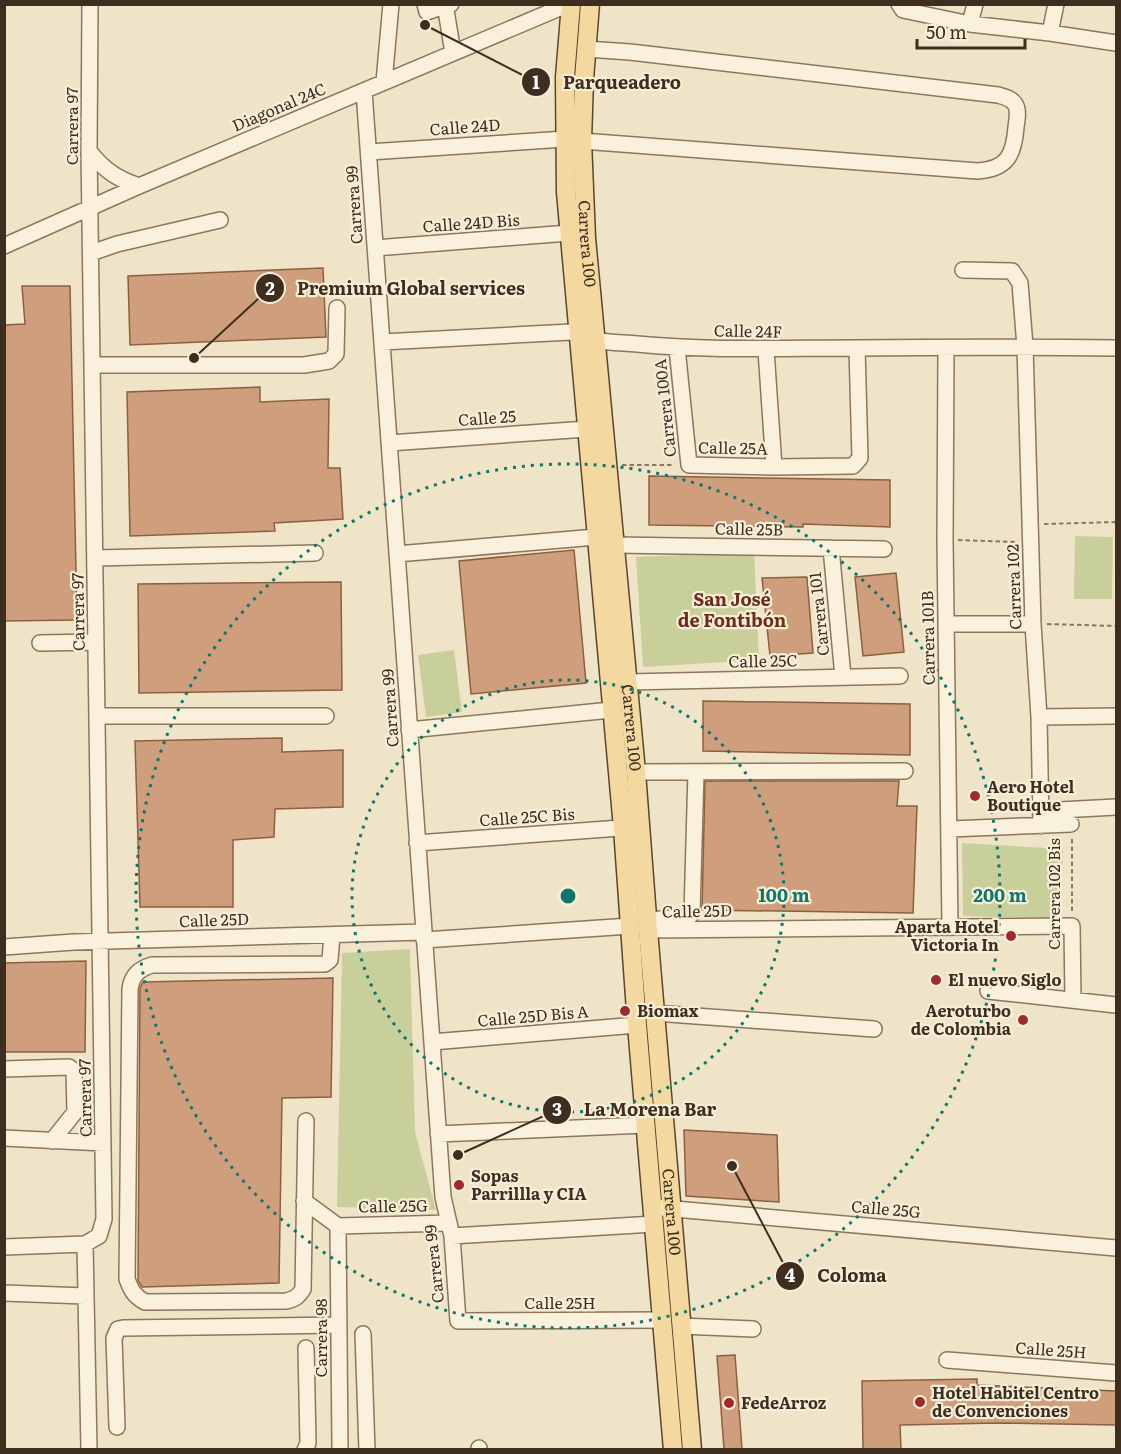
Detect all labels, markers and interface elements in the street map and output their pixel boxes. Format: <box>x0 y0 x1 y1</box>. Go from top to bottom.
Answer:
scale bar <box>917 12 1025 50</box>
text: 50 m <box>926 18 967 45</box>
callout: Parqueadero <box>521 64 693 100</box>
text: 1 <box>532 68 540 95</box>
text: Parqueadero <box>563 68 681 95</box>
street label: Diagonal 24C <box>228 76 329 137</box>
street label: Carrera 97 <box>59 87 83 165</box>
street label: Calle 24D <box>429 112 501 140</box>
street label: Carrera 99 <box>338 165 368 245</box>
street label: Carrera 100 <box>573 200 604 288</box>
street label: Calle 24D Bis <box>422 207 520 237</box>
callout: Premium Global services <box>255 270 537 306</box>
text: 2 <box>265 274 275 301</box>
text: Premium Global services <box>297 274 525 301</box>
street label: Calle 24F <box>714 317 783 343</box>
street label: Carrera 100A <box>647 358 681 458</box>
street label: Calle 25 <box>457 403 517 431</box>
street label: Calle 25A <box>698 434 768 460</box>
street label: Calle 25B <box>715 515 783 541</box>
street label: Carrera 102 <box>1000 544 1026 630</box>
street label: Carrera 101 <box>802 570 834 657</box>
street label: Carrera 97 <box>64 573 90 651</box>
district label: San José de Fontibón <box>678 585 787 633</box>
street label: Carrera 101B <box>914 590 940 686</box>
street label: Calle 25C <box>728 647 798 673</box>
street label: Carrera 99 <box>374 668 404 748</box>
street label: Carrera 100 <box>617 683 649 772</box>
place label: Aero Hotel Boutique <box>987 774 1075 816</box>
marker: Aero Hotel Boutique <box>968 789 982 803</box>
street label: Calle 25C Bis <box>478 801 575 831</box>
street label: Carrera 102 Bis <box>1041 838 1065 950</box>
text: 100 m <box>758 881 810 908</box>
text: 200 m <box>973 881 1027 908</box>
centre of rings <box>558 886 578 906</box>
street label: Calle 25D <box>662 897 732 923</box>
street label: Calle 25D <box>178 906 249 932</box>
place label: Aparta Hotel Victoria In <box>895 914 999 956</box>
marker: Aparta Hotel Victoria In <box>1004 929 1018 943</box>
place label: El nuevo Siglo <box>948 967 1062 991</box>
marker: El nuevo Siglo <box>929 973 943 987</box>
street label: Calle 25D Bis A <box>476 998 590 1032</box>
place label: Biomax <box>637 998 699 1022</box>
place label: Aeroturbo de Colombia <box>911 998 1012 1040</box>
marker: Biomax <box>618 1004 632 1018</box>
marker: Aeroturbo de Colombia <box>1016 1013 1030 1027</box>
street label: Carrera 97 <box>71 1059 97 1137</box>
callout: La Morena Bar <box>542 1092 729 1128</box>
text: 3 <box>552 1095 562 1122</box>
text: La Morena Bar <box>584 1095 717 1122</box>
place label: Sopas Parrillla y CIA <box>471 1163 587 1205</box>
street label: Carrera 100 <box>657 1167 688 1256</box>
marker: Sopas Parrillla y CIA <box>452 1178 466 1192</box>
street label: Calle 25G <box>358 1192 428 1218</box>
street label: Calle 25G <box>850 1193 922 1223</box>
street label: Carrera 99 <box>417 1224 449 1305</box>
callout: Coloma <box>775 1258 898 1294</box>
text: 4 <box>785 1261 796 1288</box>
text: Coloma <box>817 1261 887 1288</box>
street label: Calle 25H <box>524 1290 596 1314</box>
street label: Carrera 98 <box>308 1298 332 1378</box>
street label: Calle 25H <box>1015 1335 1088 1363</box>
place label: Hotel Habitel Centro de Convenciones <box>932 1380 1099 1422</box>
place label: FedeArroz <box>741 1390 827 1414</box>
marker: Hotel Habitel Centro de Convenciones <box>913 1395 927 1409</box>
marker: FedeArroz <box>722 1396 736 1410</box>

